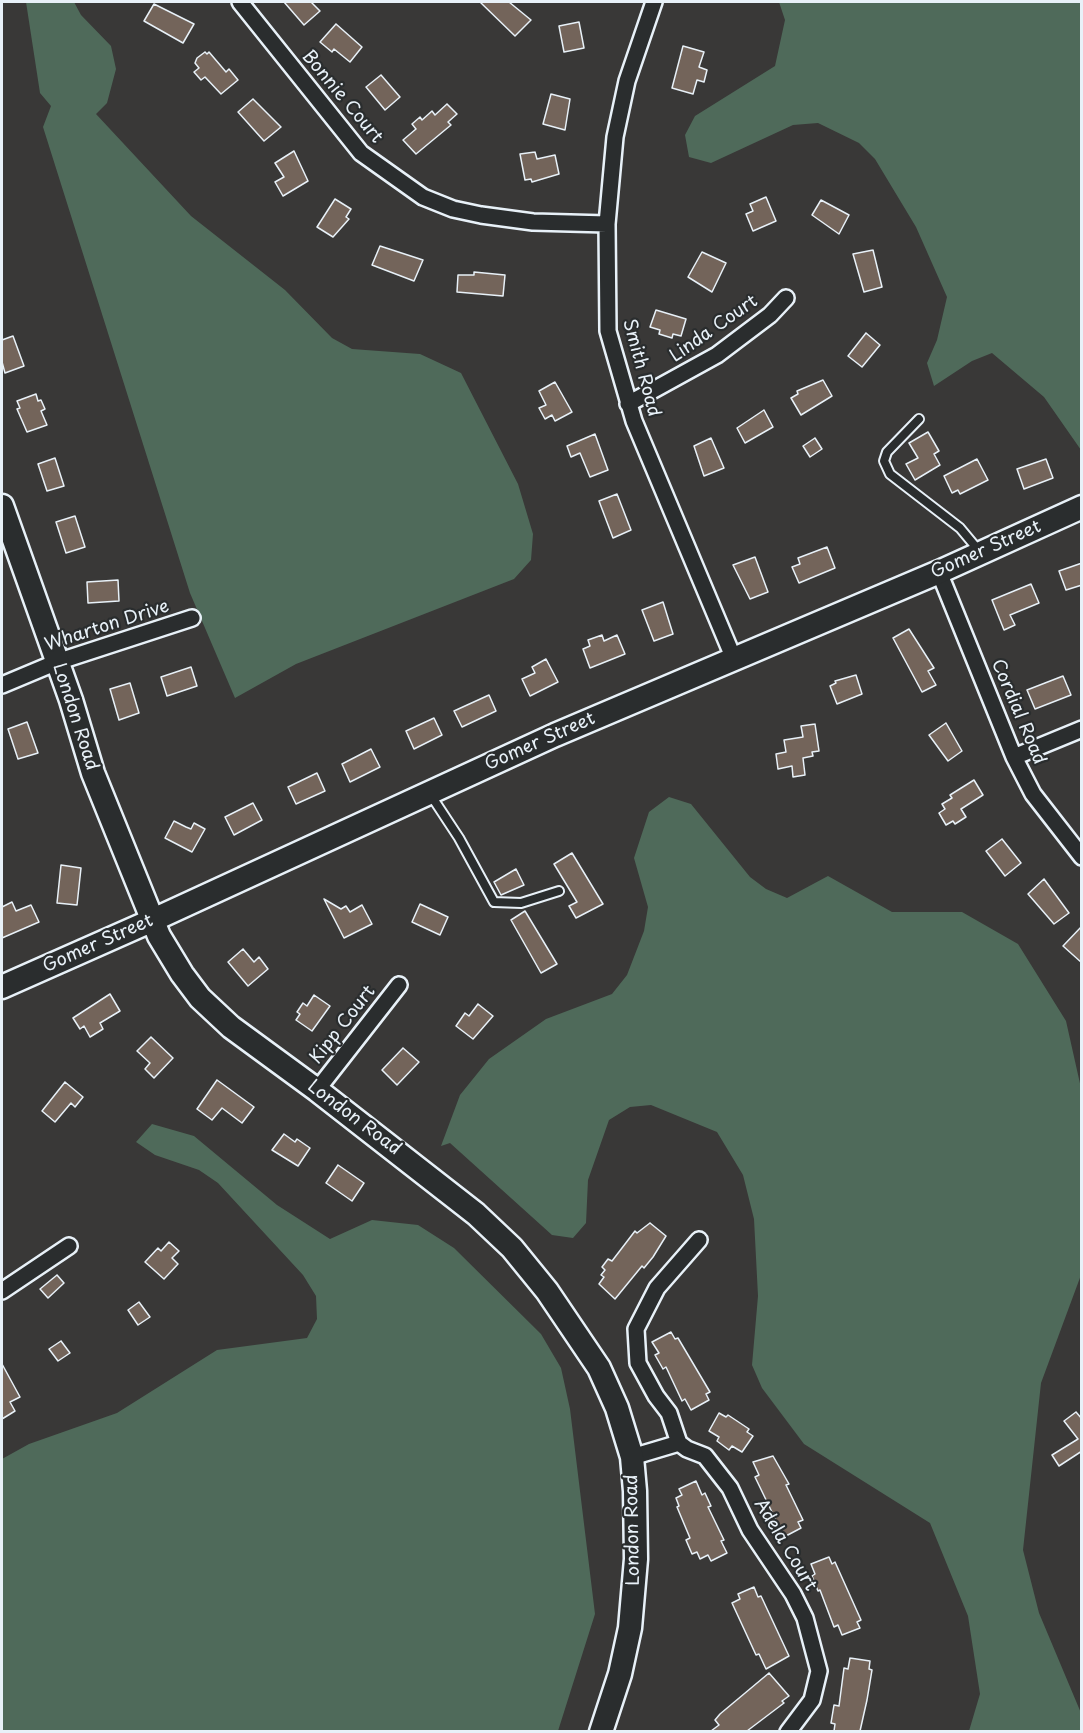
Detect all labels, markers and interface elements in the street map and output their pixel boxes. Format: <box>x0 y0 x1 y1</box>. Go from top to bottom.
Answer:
street label: Bonnie Court <box>297 46 387 148</box>
street label: Linda Court <box>666 291 762 367</box>
street label: Smith Road <box>618 317 664 419</box>
street label: Gomer Street <box>927 516 1045 584</box>
street label: Wharton Drive <box>42 596 172 656</box>
street label: Cordial Road <box>986 656 1050 768</box>
street label: London Road <box>47 661 103 773</box>
street label: Gomer Street <box>481 708 599 776</box>
street label: Gomer Street <box>39 910 157 978</box>
street label: Kipp Court <box>306 981 380 1069</box>
street label: London Road <box>303 1076 405 1160</box>
street label: London Road <box>621 1474 645 1586</box>
street label: Adela Court <box>749 1495 821 1595</box>

